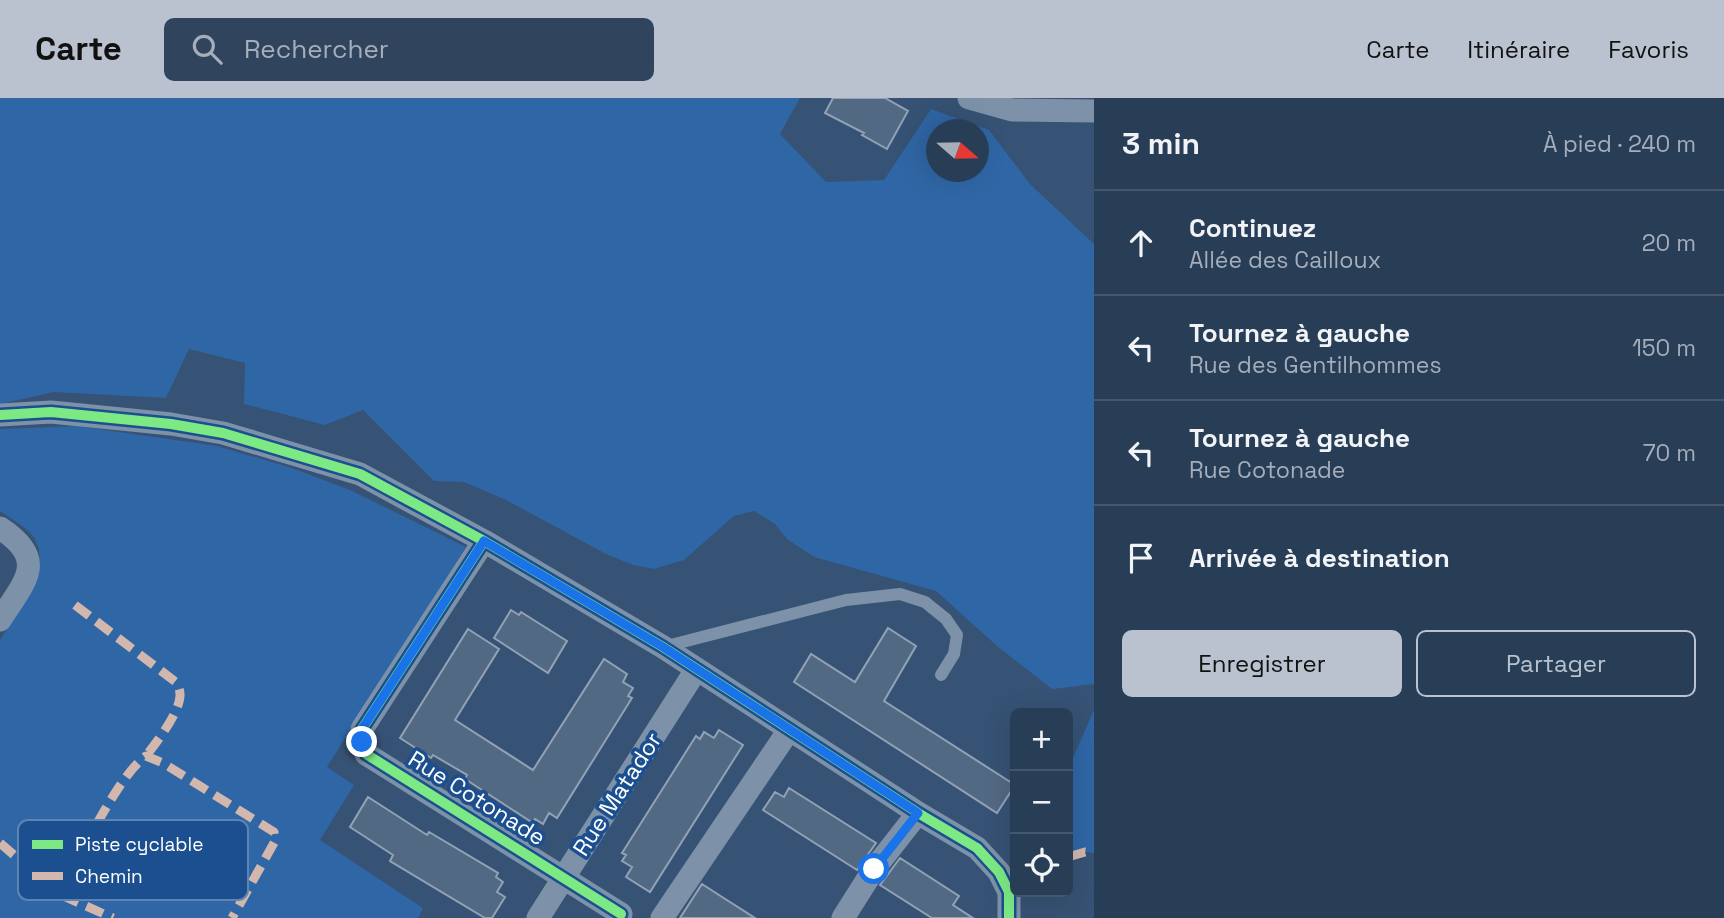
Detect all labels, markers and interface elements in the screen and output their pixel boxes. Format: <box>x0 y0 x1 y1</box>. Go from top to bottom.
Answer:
search box <box>164 18 654 81</box>
text: Carte <box>35 28 122 70</box>
icon: search <box>188 30 226 68</box>
text: Rechercher <box>244 32 389 66</box>
text: Carte <box>1366 34 1429 65</box>
text: Itinéraire <box>1467 34 1570 65</box>
text: Favoris <box>1608 34 1689 65</box>
north arrow <box>926 119 989 182</box>
text: 3 min <box>1122 124 1200 163</box>
text: À pied · 240 m <box>1543 129 1696 159</box>
text: Continuez <box>1189 211 1316 245</box>
icon: ahead <box>1122 224 1160 262</box>
text: 20 m <box>1642 228 1696 258</box>
text: Allée des Cailloux <box>1189 245 1381 275</box>
text: Tournez à gauche <box>1189 316 1410 350</box>
icon: left <box>1122 329 1160 367</box>
text: 150 m <box>1632 333 1696 363</box>
text: Rue des Gentilhommes <box>1189 350 1442 380</box>
text: Tournez à gauche <box>1189 421 1410 455</box>
icon: left <box>1122 434 1160 472</box>
text: 70 m <box>1643 438 1696 468</box>
text: Rue Cotonade <box>1189 455 1345 485</box>
icon: arrive <box>1122 539 1160 577</box>
text: Arrivée à destination <box>1189 541 1450 575</box>
button: Enregistrer <box>1122 630 1402 697</box>
button: Partager <box>1416 630 1696 697</box>
map controls <box>1010 708 1073 897</box>
button: + <box>1010 708 1073 771</box>
route end <box>346 726 377 757</box>
street label: Rue Matador <box>566 726 668 862</box>
street label: Rue Cotonade <box>403 744 551 852</box>
button: − <box>1010 771 1073 834</box>
legend <box>18 820 248 900</box>
text: Piste cyclable <box>75 832 203 857</box>
button: locate <box>1010 834 1073 897</box>
route start <box>858 853 889 884</box>
text: Chemin <box>75 864 143 889</box>

